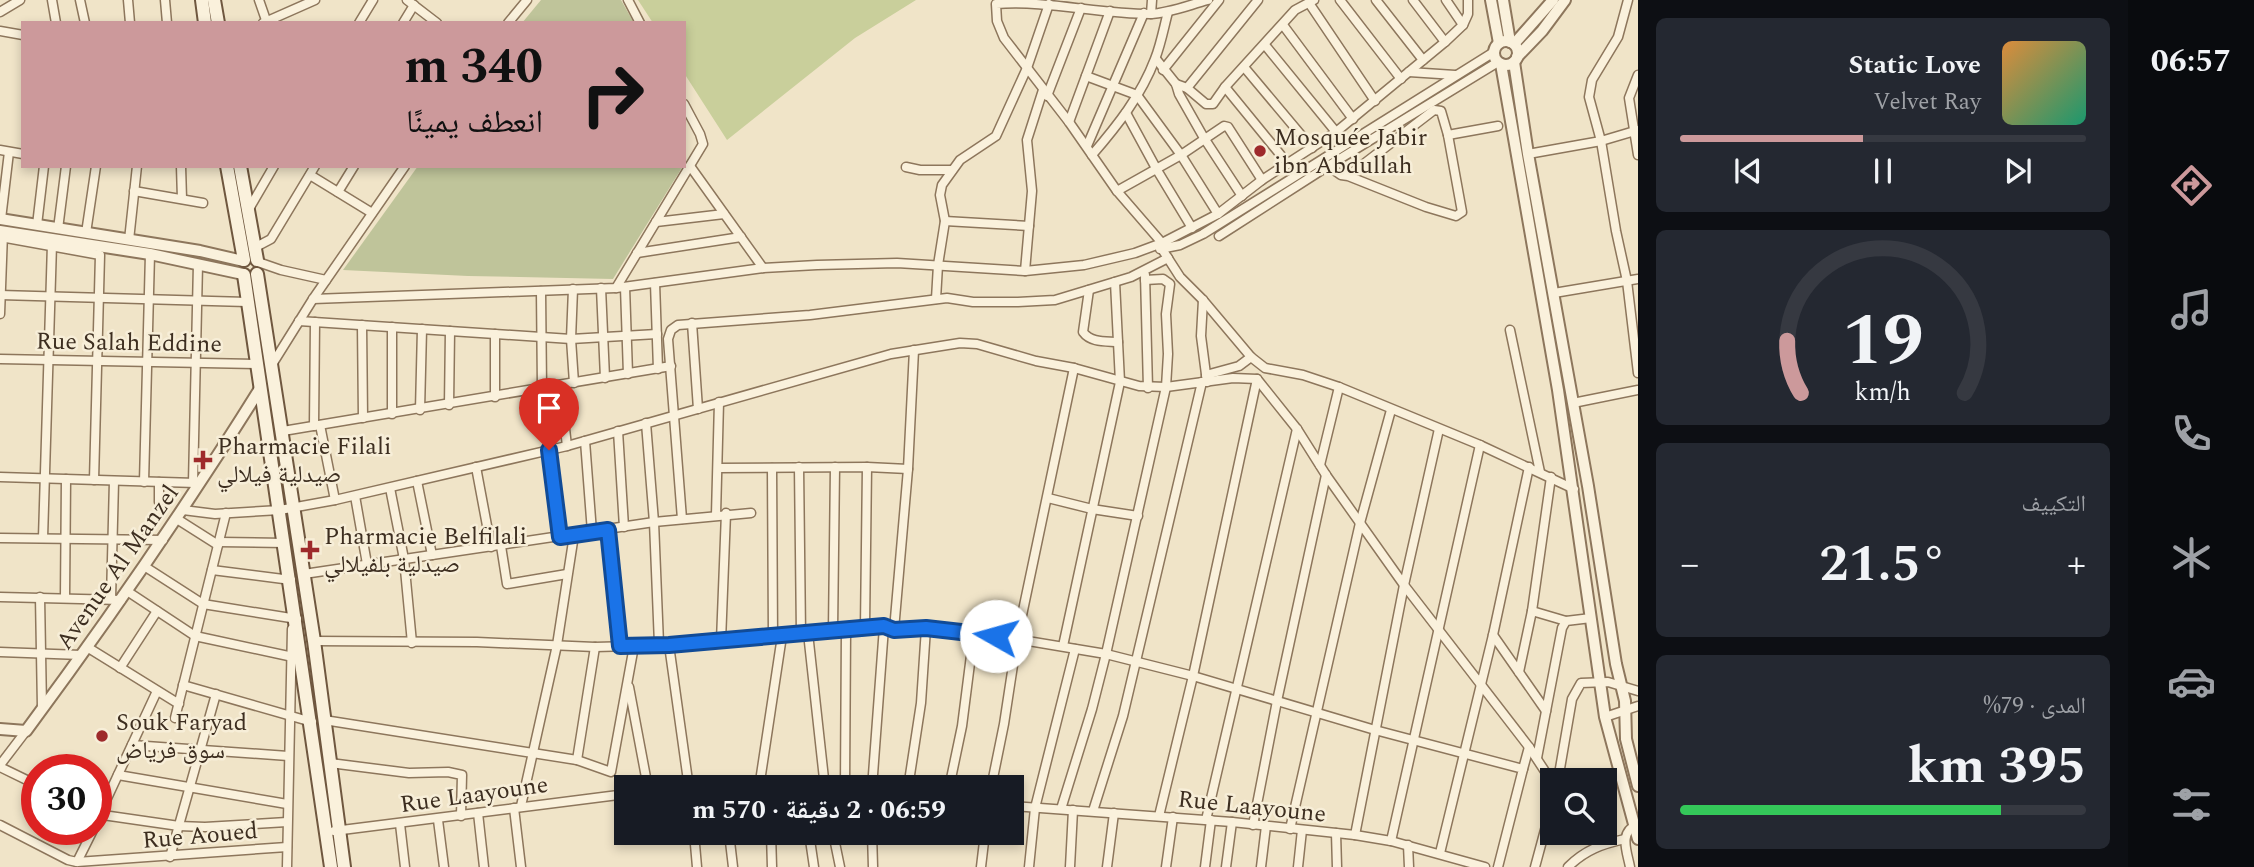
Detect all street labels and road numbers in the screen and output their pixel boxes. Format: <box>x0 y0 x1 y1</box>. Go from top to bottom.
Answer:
street label: Rue Salah Eddine <box>36 323 222 363</box>
street label: Avenue Al Manzel <box>47 478 188 658</box>
street label: Rue Laayoune <box>398 767 550 823</box>
street label: Rue Laayoune <box>1176 781 1328 833</box>
street label: Rue Aoued <box>141 813 259 859</box>

